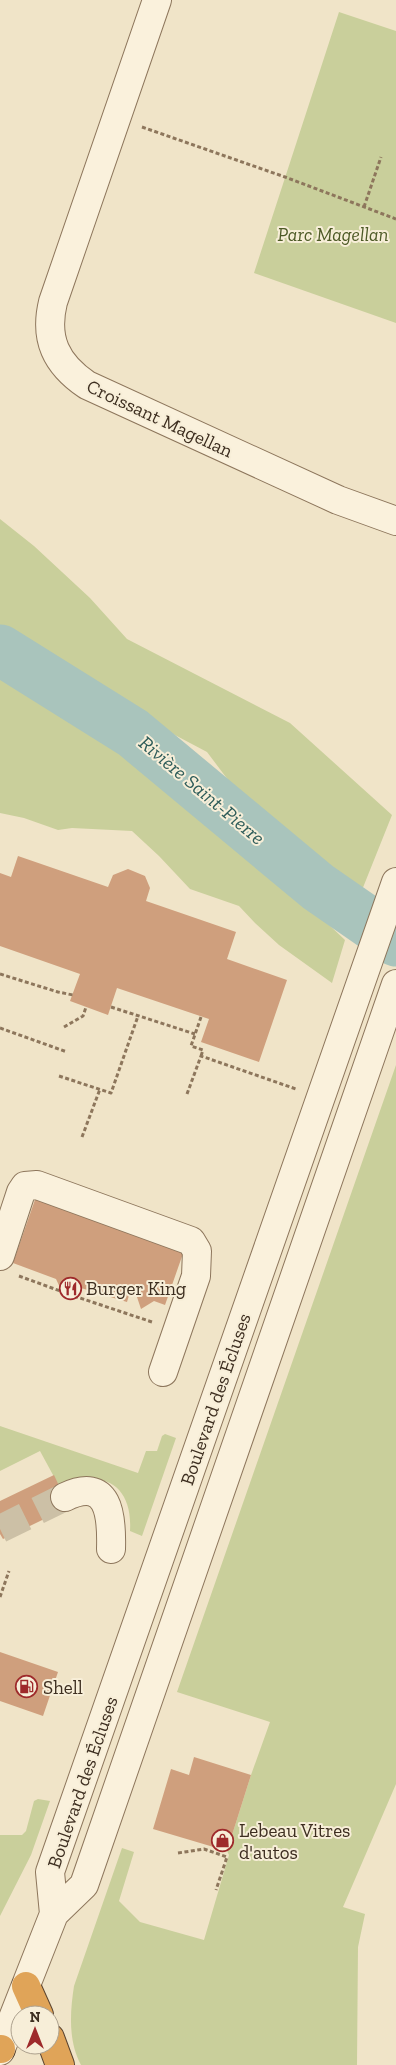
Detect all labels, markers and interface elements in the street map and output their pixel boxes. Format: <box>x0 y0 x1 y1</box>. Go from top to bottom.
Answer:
park label: Parc Magellan <box>277 223 389 246</box>
street label: Croissant Magellan <box>83 375 237 462</box>
water label: Rivière Saint-Pierre <box>134 730 270 850</box>
restaurant icon: Burger King <box>58 1276 82 1300</box>
place label: Burger King <box>86 1277 187 1300</box>
street label: Boulevard des Écluses <box>175 1310 256 1488</box>
fuel station icon: Shell <box>15 1675 39 1699</box>
place label: Shell <box>43 1676 83 1699</box>
street label: Boulevard des Écluses <box>42 1693 123 1871</box>
place label: Lebeau Vitres d'autos <box>239 1819 350 1864</box>
shop icon: Lebeau Vitres d'autos <box>211 1829 235 1853</box>
north arrow <box>10 2005 60 2055</box>
text: N <box>30 2009 41 2026</box>

